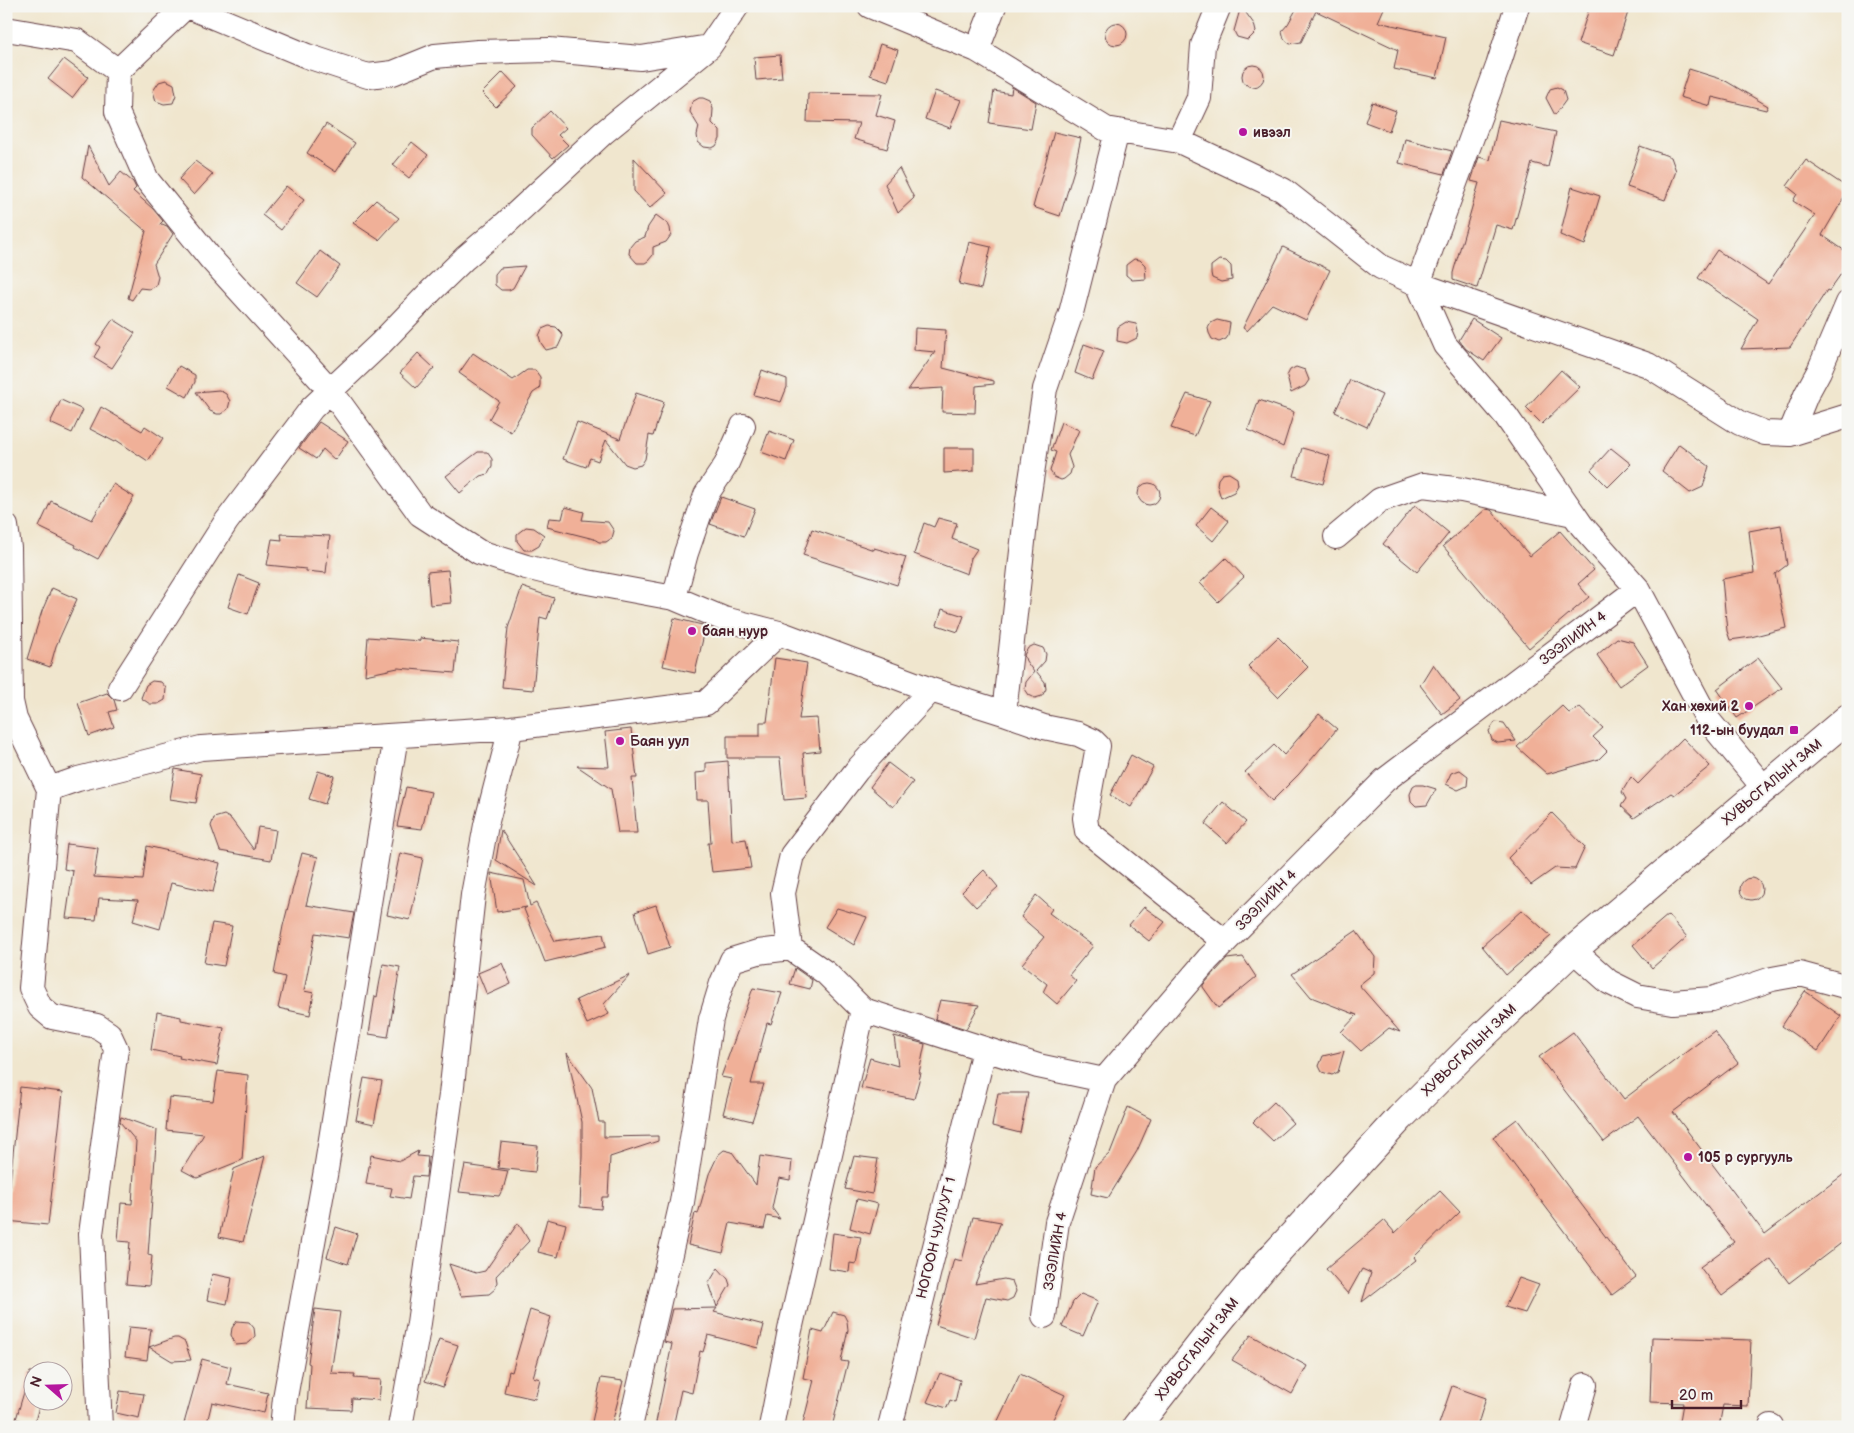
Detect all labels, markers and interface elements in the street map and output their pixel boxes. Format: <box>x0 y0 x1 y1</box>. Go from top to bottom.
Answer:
place label: ивээл <box>1253 124 1291 141</box>
marker: ивээл <box>1237 126 1249 138</box>
street label: ЗЭЭЛИЙН 4 <box>1536 607 1610 669</box>
place label: баян нуур <box>702 623 769 640</box>
marker: баян нуур <box>686 625 698 637</box>
place label: Хан хөхий 2 <box>1661 698 1740 715</box>
marker: Хан хөхий 2 <box>1743 700 1755 712</box>
place label: 112-ын буудал <box>1690 722 1784 739</box>
marker: 112-ын буудал <box>1788 724 1800 736</box>
place label: Баян уул <box>630 733 689 750</box>
marker: Баян уул <box>614 735 626 747</box>
street label: ХУВЬСГАЛЫН ЗАМ <box>1718 735 1826 829</box>
street label: ЗЭЭЛИЙН 4 <box>1232 866 1300 934</box>
street label: ХУВЬСГАЛЫН ЗАМ <box>1418 1000 1520 1100</box>
place label: 105 р сургууль <box>1698 1149 1794 1166</box>
marker: 105 р сургууль <box>1682 1151 1694 1163</box>
street label: НОГООН ЧУЛУУТ 1 <box>913 1175 959 1301</box>
street label: ЗЭЭЛИЙН 4 <box>1040 1210 1070 1291</box>
street label: ХУВЬСГАЛЫН ЗАМ <box>1152 1294 1242 1404</box>
north arrow <box>22 1360 72 1410</box>
text: N <box>26 1374 46 1390</box>
scale bar <box>1672 1378 1740 1410</box>
text: 20 m <box>1679 1386 1713 1405</box>

